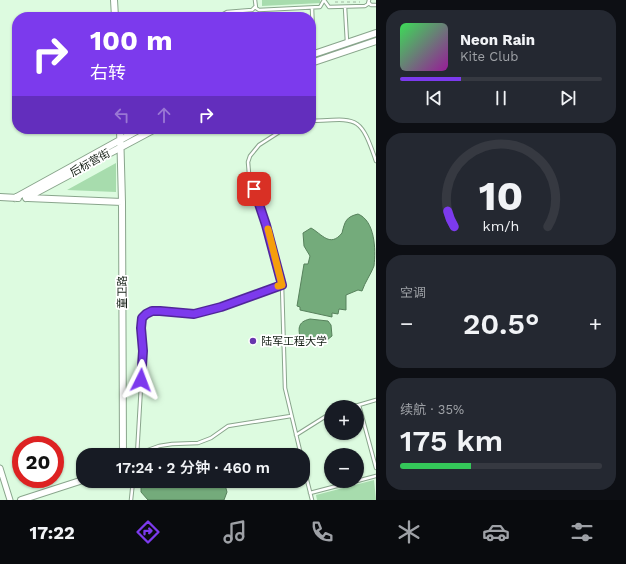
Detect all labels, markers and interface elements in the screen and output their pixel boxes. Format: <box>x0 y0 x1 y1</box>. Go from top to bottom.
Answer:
text: 100 m <box>90 24 173 57</box>
icon: right <box>24 28 76 80</box>
text: Neon Rain <box>460 31 535 49</box>
text: Kite Club <box>460 49 518 64</box>
text: 右转 <box>90 62 126 83</box>
icon: previous <box>423 87 445 109</box>
icon: pause <box>490 87 512 109</box>
icon: next <box>557 87 579 109</box>
icon: left <box>111 104 133 126</box>
icon: ahead <box>153 104 175 126</box>
icon: right <box>195 104 217 126</box>
street label: 后标营街 <box>68 147 112 179</box>
text: 10 <box>479 171 523 220</box>
pin <box>237 172 271 206</box>
icon: arrive <box>243 178 265 200</box>
text: km/h <box>483 217 519 233</box>
street label: 童卫路 <box>116 276 129 309</box>
text: 空调 <box>400 285 426 300</box>
text: 20.5° <box>463 306 539 341</box>
text: − <box>400 311 413 336</box>
text: + <box>589 311 602 336</box>
place label: 陆军工程大学 <box>261 335 327 348</box>
marker: 陆军工程大学 <box>248 336 258 346</box>
position arrow <box>120 359 162 401</box>
map controls <box>324 400 364 488</box>
button: + <box>324 400 364 440</box>
text: 续航 · 35% <box>400 402 464 417</box>
text: 175 km <box>400 423 503 458</box>
speed limit sign: 20 <box>12 436 64 488</box>
button: − <box>324 448 364 488</box>
text: 17:24 · 2 分钟 · 460 m <box>116 459 270 477</box>
icon: directions <box>134 518 162 546</box>
icon: music <box>221 518 249 546</box>
icon: phone <box>308 518 336 546</box>
icon: climate <box>395 518 423 546</box>
icon: car <box>482 518 510 546</box>
icon: filters <box>568 518 596 546</box>
text: 17:22 <box>29 522 75 543</box>

